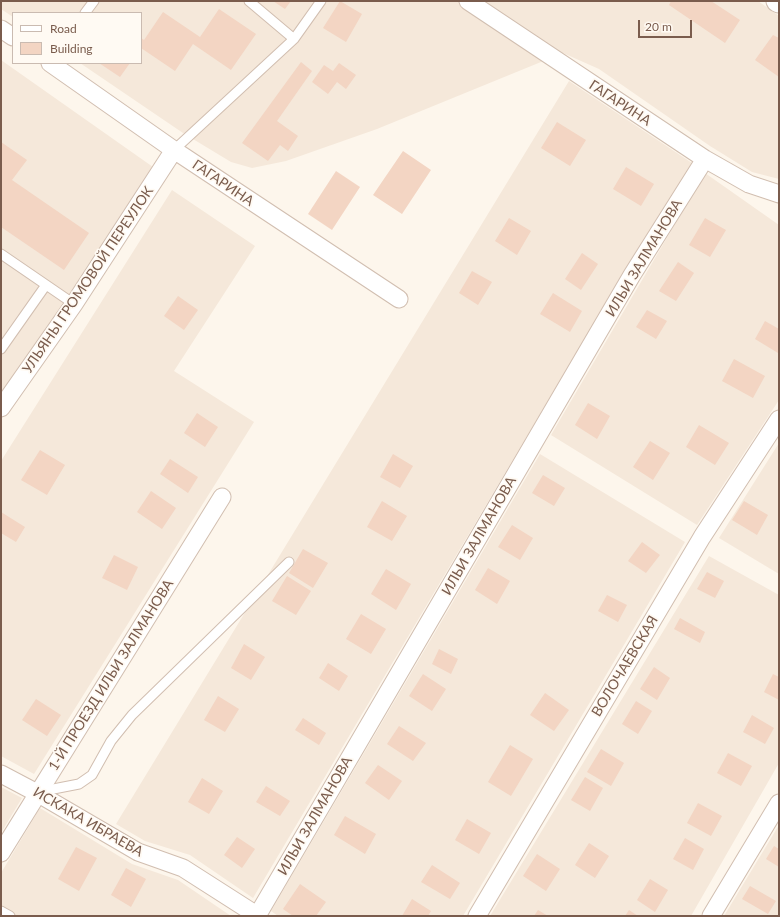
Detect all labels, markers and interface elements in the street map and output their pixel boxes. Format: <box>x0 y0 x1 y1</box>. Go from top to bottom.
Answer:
legend <box>12 12 142 64</box>
scale bar <box>640 12 694 38</box>
text: 20 m <box>645 19 672 34</box>
text: Road <box>50 21 77 36</box>
text: Building <box>50 41 93 56</box>
street label: ГАГАРИНА <box>586 77 654 129</box>
street label: ГАГАРИНА <box>189 156 257 210</box>
street label: УЛЬЯНЫ ГРОМОВОЙ ПЕРЕУЛОК <box>19 183 157 377</box>
street label: ИЛЬИ ЗАЛМАНОВА <box>602 196 686 320</box>
street label: ИЛЬИ ЗАЛМАНОВА <box>438 474 520 598</box>
street label: 1-Й ПРОЕЗД ИЛЬИ ЗАЛМАНОВА <box>45 576 177 774</box>
street label: ВОЛОЧАЕВСКАЯ <box>588 613 662 719</box>
street label: ИЛЬИ ЗАЛМАНОВА <box>274 754 356 878</box>
street label: ИСКАКА ИБРАЕВА <box>30 784 146 860</box>

